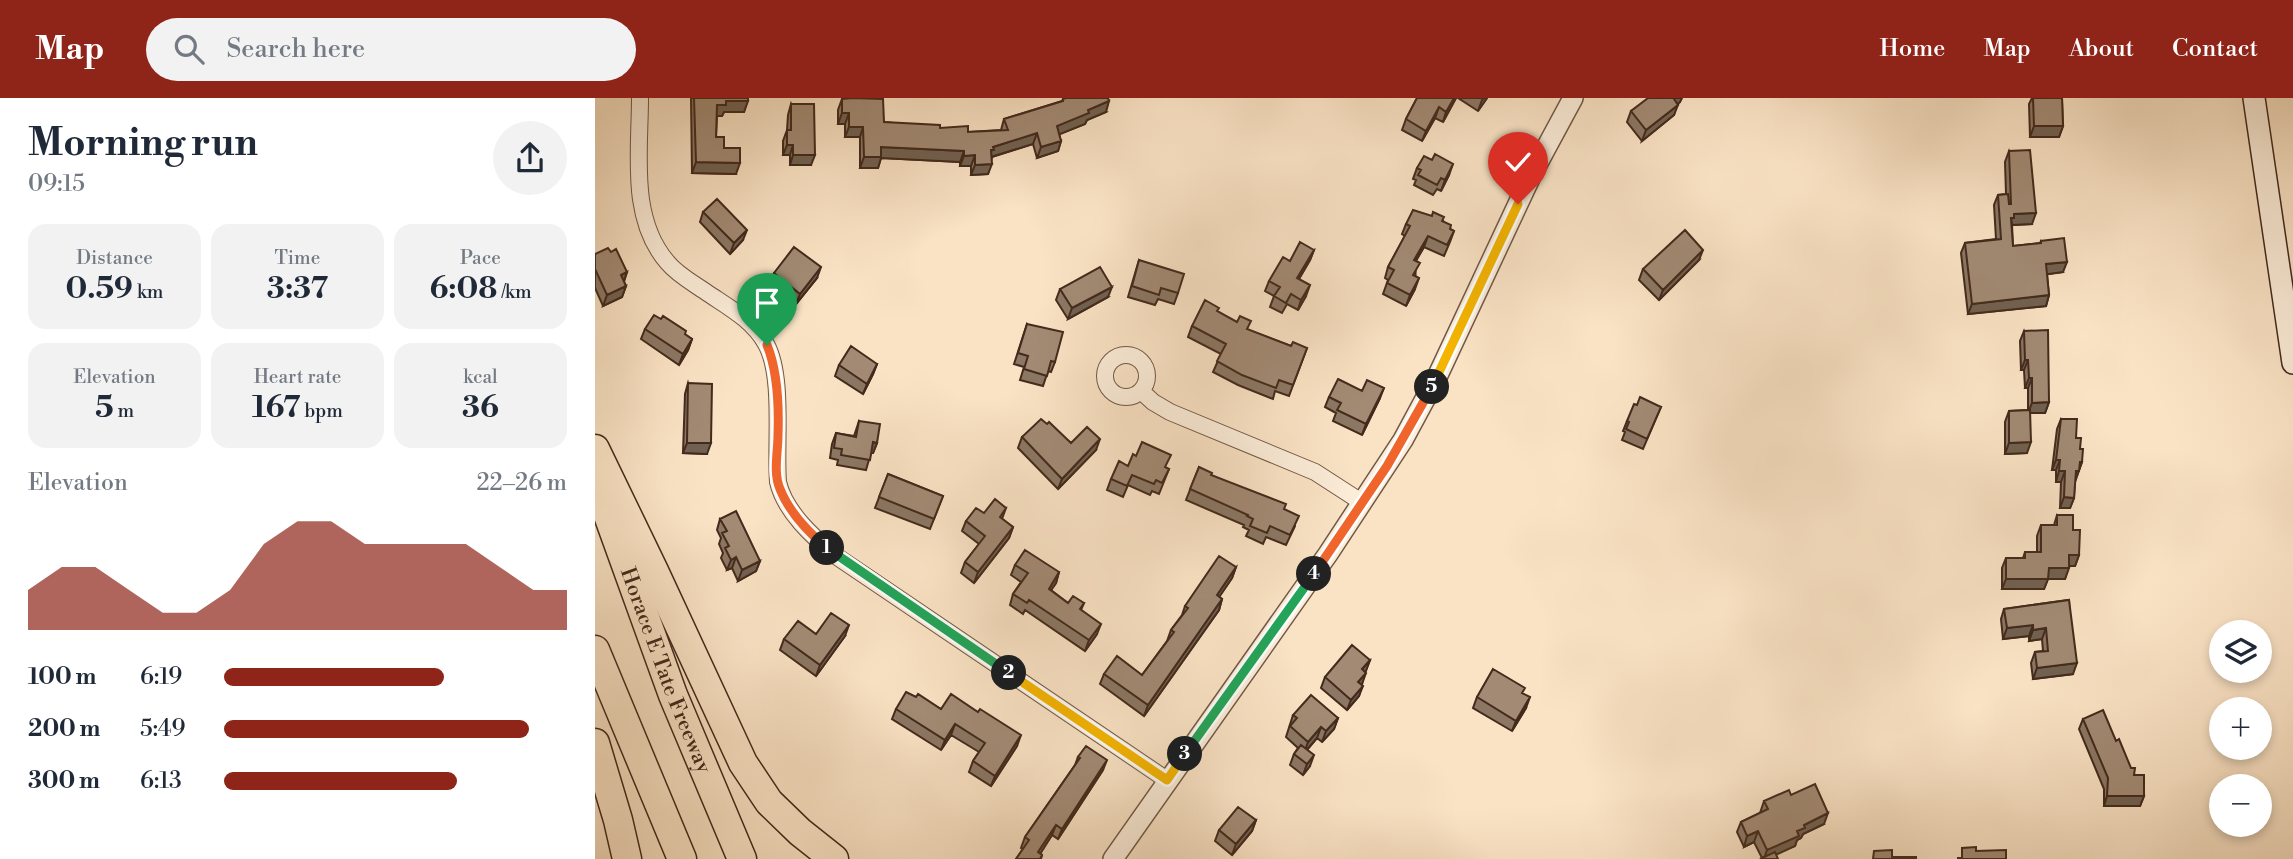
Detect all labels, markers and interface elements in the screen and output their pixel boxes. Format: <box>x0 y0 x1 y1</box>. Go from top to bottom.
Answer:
search box <box>146 18 636 81</box>
text: Map <box>35 29 104 70</box>
icon: search <box>170 30 208 68</box>
text: Search here <box>226 33 365 65</box>
text: Home <box>1880 34 1945 64</box>
text: Map <box>1983 34 2031 64</box>
text: About <box>2069 34 2134 64</box>
text: Contact <box>2172 34 2258 64</box>
text: Morning run <box>28 120 258 167</box>
button: share <box>493 121 567 195</box>
pin <box>1488 132 1548 204</box>
icon: check <box>1499 143 1537 181</box>
text: 09:15 <box>28 170 85 198</box>
text: Distance <box>76 246 153 270</box>
text: Time <box>275 246 320 270</box>
text: Pace <box>460 246 501 270</box>
text: 0.59 <box>65 270 133 308</box>
text: 3:37 <box>267 270 328 308</box>
text: 6:08 <box>429 270 497 308</box>
pin <box>737 273 797 345</box>
text: km <box>133 280 164 304</box>
text: /km <box>497 280 532 304</box>
icon: arrive <box>748 284 786 322</box>
text: Elevation <box>73 365 156 389</box>
text: Heart rate <box>254 365 341 389</box>
text: kcal <box>463 365 498 389</box>
pin: 5 <box>1415 370 1449 404</box>
text: 5 <box>1426 374 1437 398</box>
text: 5 <box>95 389 114 427</box>
text: 167 <box>252 389 301 427</box>
text: 36 <box>462 389 499 427</box>
text: m <box>114 399 134 423</box>
text: bpm <box>301 399 343 423</box>
text: Elevation <box>28 469 128 497</box>
text: 22–26 m <box>476 469 567 497</box>
pin: 1 <box>810 531 845 566</box>
text: 1 <box>822 535 831 559</box>
pin: 4 <box>1297 556 1331 592</box>
text: 4 <box>1307 561 1320 585</box>
street label: Horace E Tate Freeway <box>614 564 717 778</box>
map controls <box>2209 620 2272 837</box>
button: layers <box>2209 620 2272 683</box>
pin: 2 <box>991 656 1027 690</box>
text: 2 <box>1003 660 1014 684</box>
text: 100 m <box>28 663 96 691</box>
text: 6:19 <box>140 663 182 691</box>
button: + <box>2209 697 2272 760</box>
text: 200 m <box>28 715 100 743</box>
text: 5:49 <box>140 715 186 743</box>
pin: 3 <box>1167 736 1203 772</box>
text: 3 <box>1179 741 1190 765</box>
text: 300 m <box>28 767 100 795</box>
text: 6:13 <box>140 767 182 795</box>
button: − <box>2209 774 2272 837</box>

